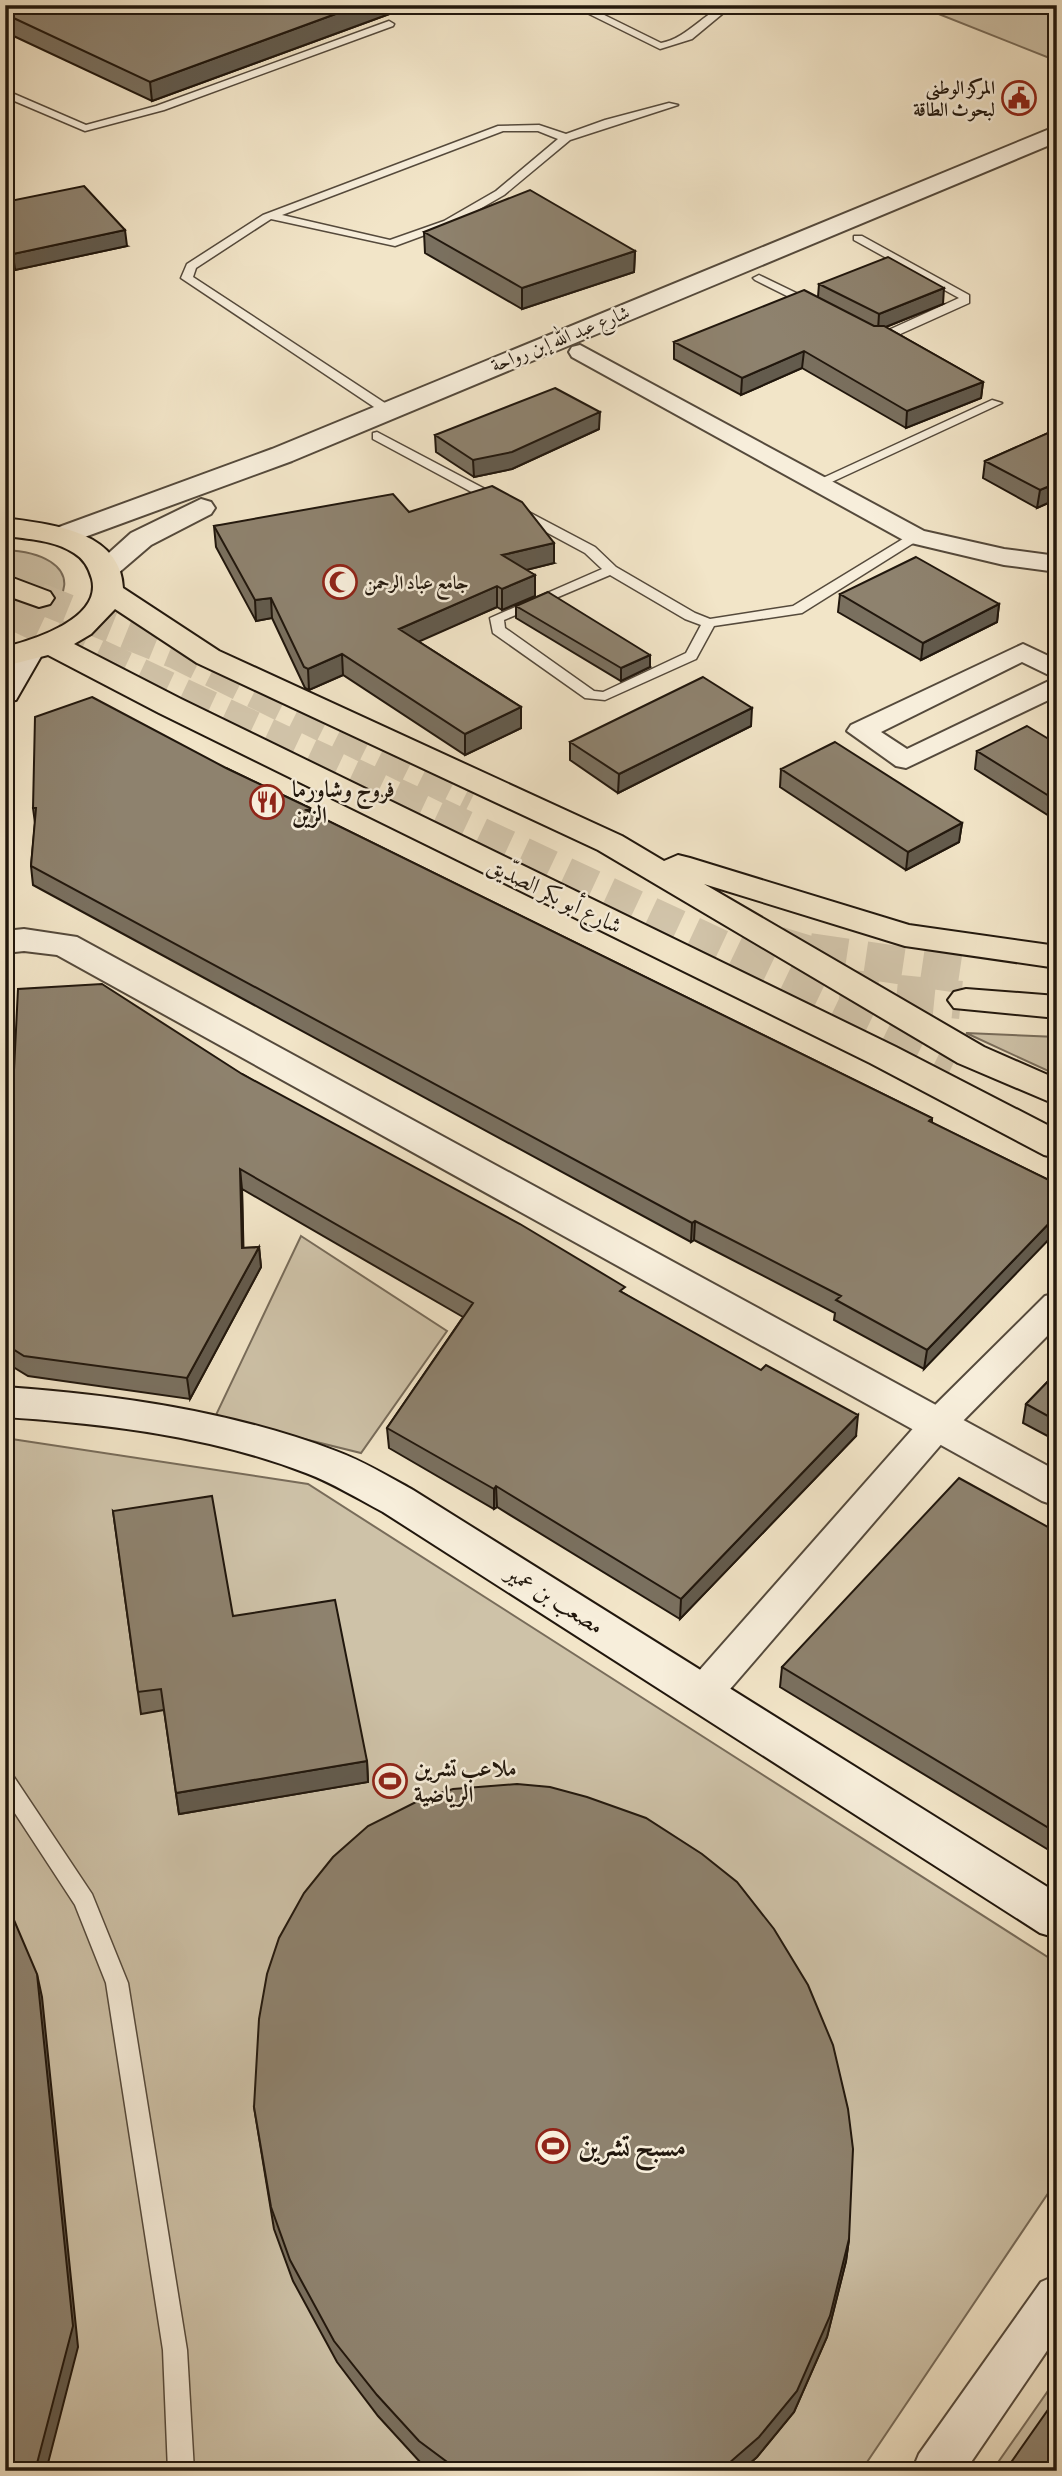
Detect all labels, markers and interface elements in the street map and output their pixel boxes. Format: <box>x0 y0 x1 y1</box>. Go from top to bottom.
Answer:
place label: المركز الوطني لبحوث الطاقة <box>913 76 995 122</box>
public building icon: المركز الوطني لبحوث الطاقة <box>1000 79 1038 117</box>
street label: شارع عبد الله إبن رواحة <box>486 297 634 380</box>
mosque icon: جامع عباد الرحمن <box>321 563 359 601</box>
place label: جامع عباد الرحمن <box>364 571 469 600</box>
place label: فروج وشاورما الزين <box>292 776 395 830</box>
restaurant icon: فروج وشاورما الزين <box>248 783 286 821</box>
street label: شارع أبو بكر الصدّيق <box>481 849 628 945</box>
street label: مصعب بن عمير <box>498 1558 608 1642</box>
place label: ملاعب تشرين الرياضية <box>414 1755 517 1809</box>
sports icon: ملاعب تشرين الرياضية <box>371 1762 409 1800</box>
sports icon: مسبح تشرين <box>534 2127 572 2165</box>
place label: مسبح تشرين <box>578 2130 686 2172</box>

